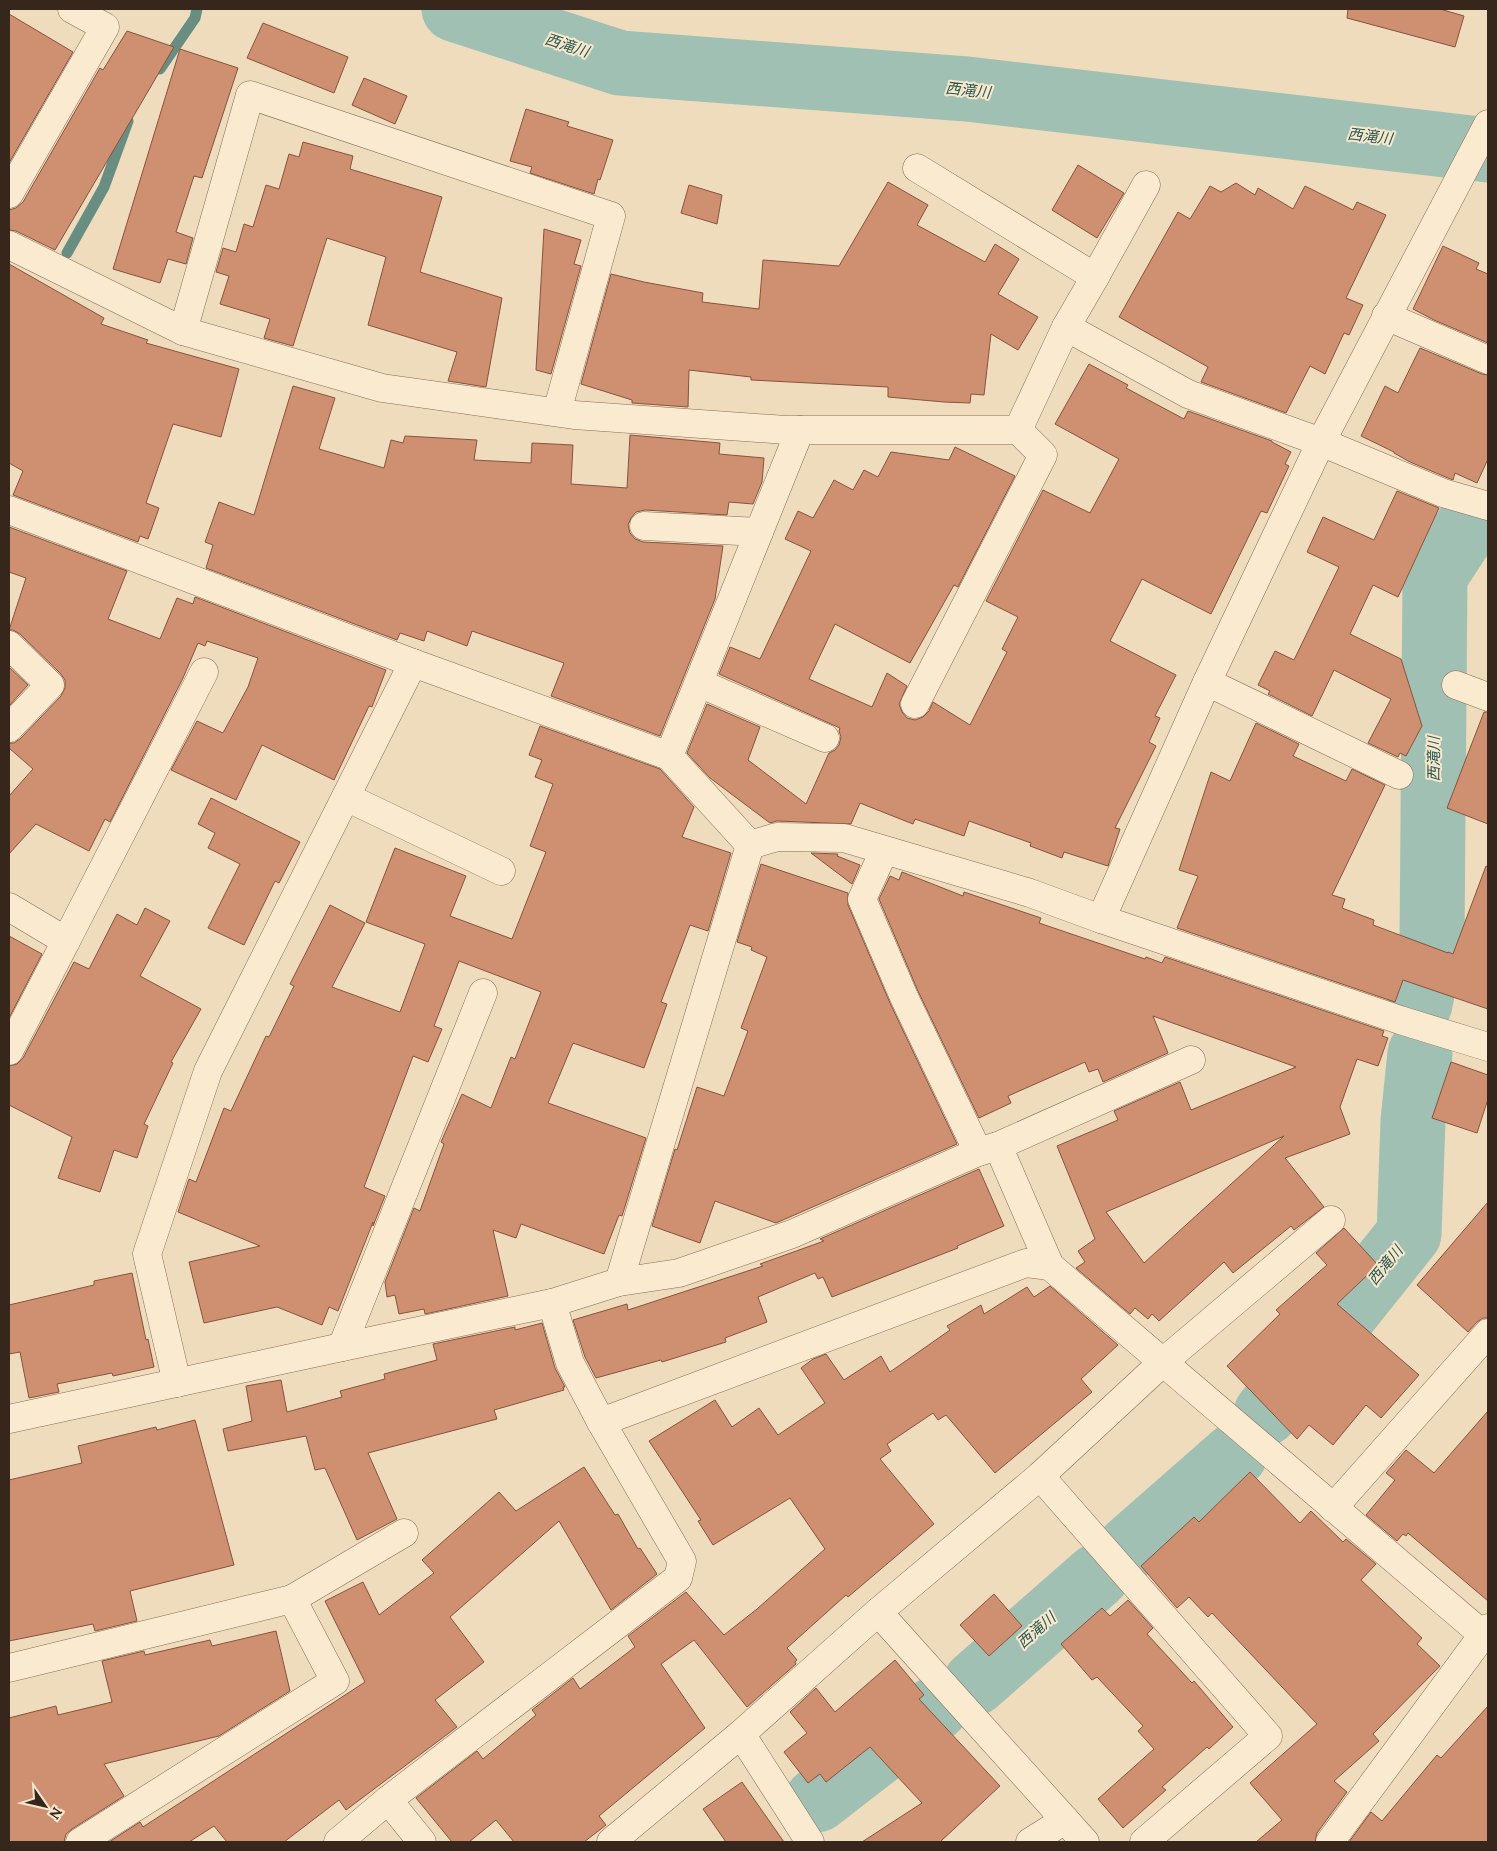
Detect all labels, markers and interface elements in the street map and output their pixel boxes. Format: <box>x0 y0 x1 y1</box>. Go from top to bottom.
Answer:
water label: 西滝川 <box>543 29 593 62</box>
water label: 西滝川 <box>945 78 993 102</box>
water label: 西滝川 <box>1347 124 1395 148</box>
water label: 西滝川 <box>1424 735 1443 782</box>
water label: 西滝川 <box>1363 1240 1408 1288</box>
water label: 西滝川 <box>1013 1607 1061 1652</box>
north arrow <box>20 1781 70 1831</box>
text: N <box>45 1804 66 1823</box>

